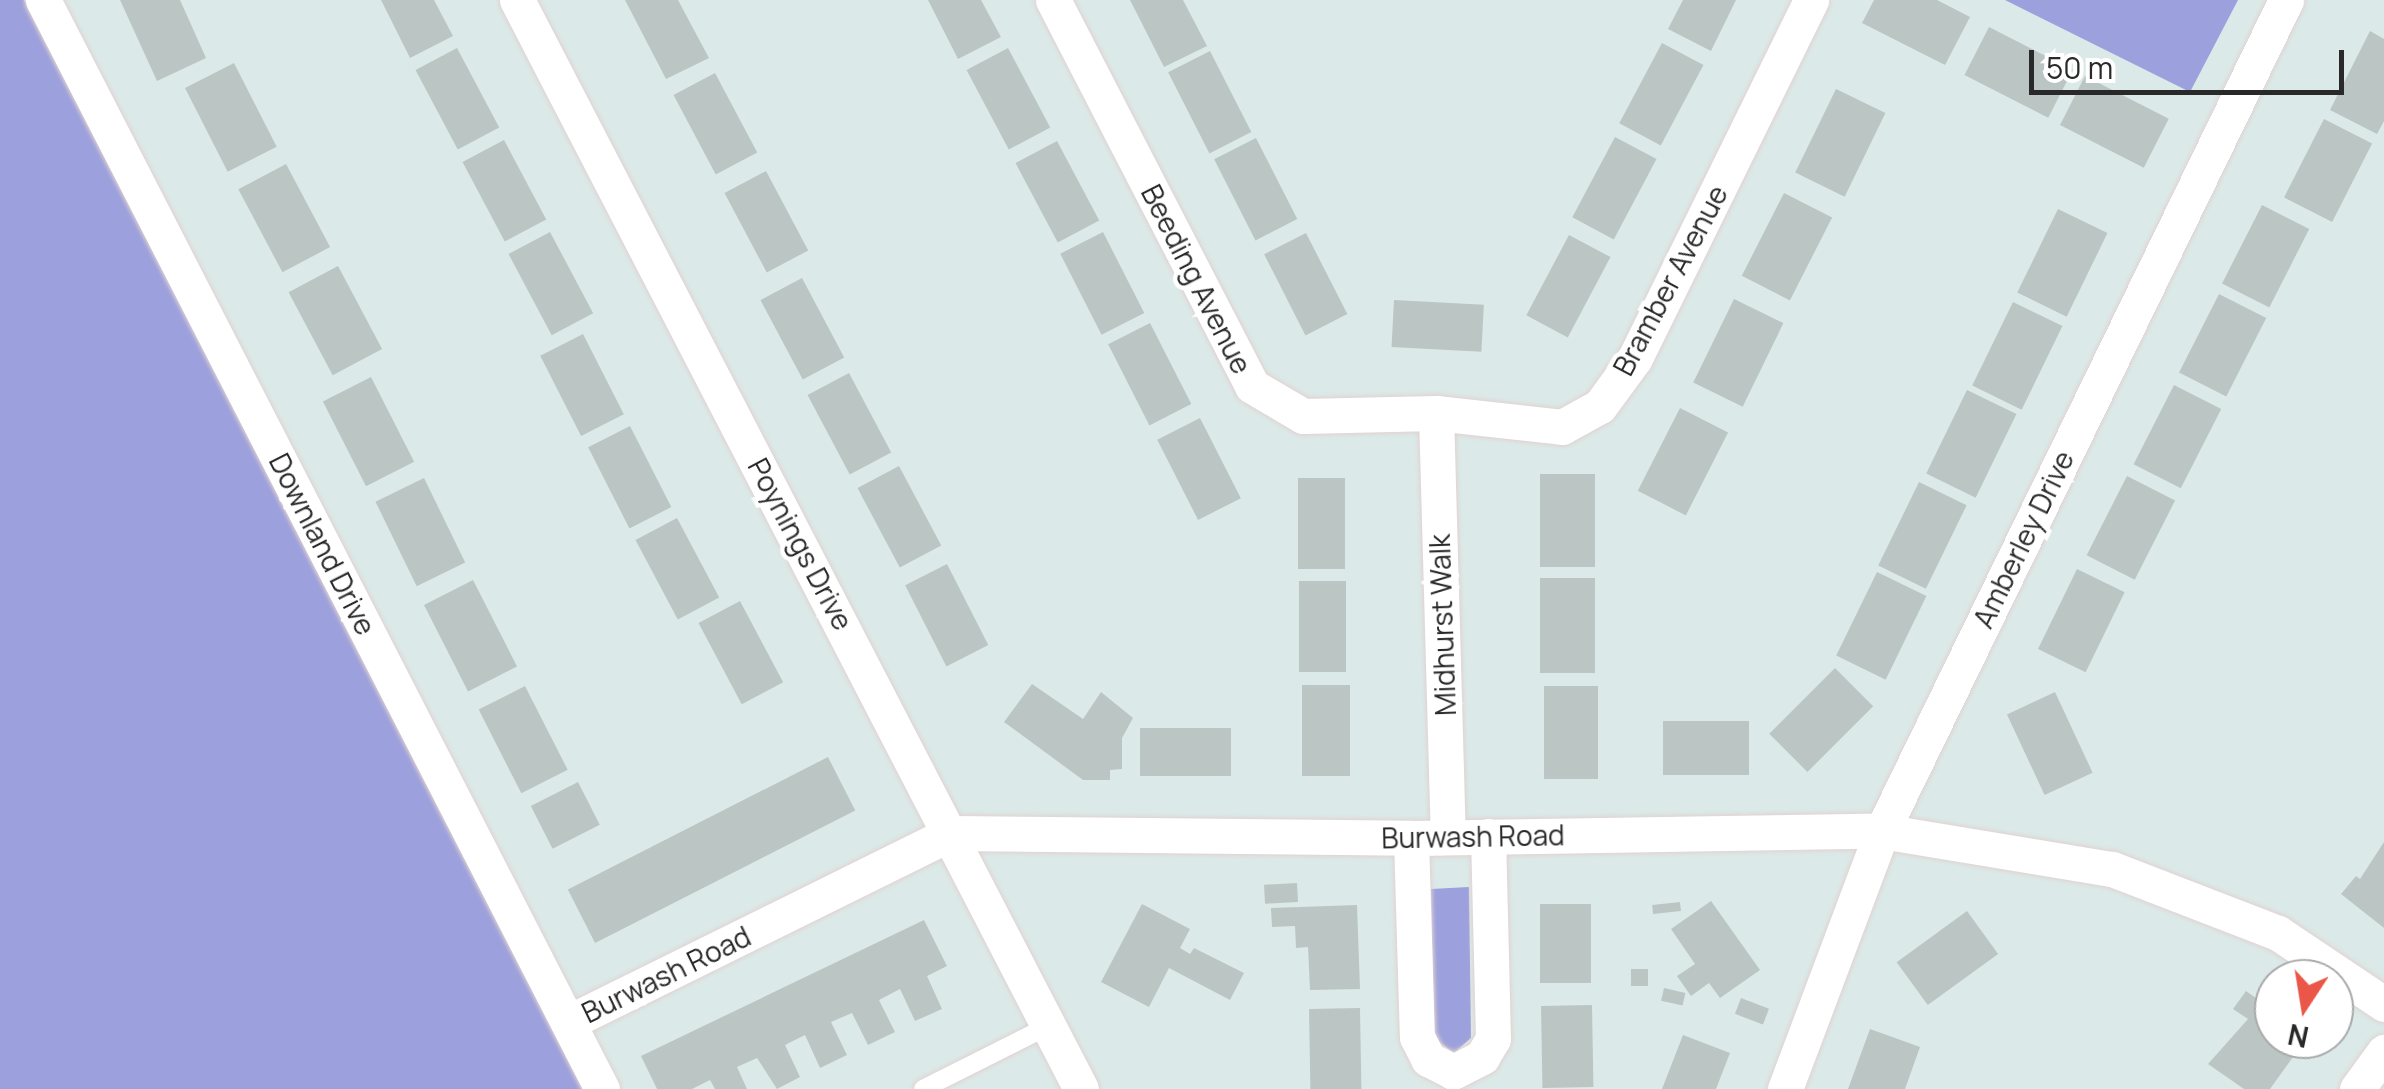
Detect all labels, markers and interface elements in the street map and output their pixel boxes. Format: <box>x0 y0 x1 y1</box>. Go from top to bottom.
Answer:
scale bar <box>2034 30 2349 92</box>
text: 50 m <box>2046 47 2113 88</box>
street label: Beeding Avenue <box>1135 179 1259 379</box>
street label: Bramber Avenue <box>1606 179 1734 381</box>
street label: Amberley Drive <box>1966 445 2080 633</box>
street label: Downland Drive <box>263 448 383 640</box>
street label: Poynings Drive <box>742 452 860 636</box>
street label: Midhurst Walk <box>1422 534 1462 716</box>
street label: Burwash Road <box>1381 818 1565 854</box>
street label: Burwash Road <box>576 919 756 1029</box>
north arrow <box>2254 959 2354 1059</box>
text: N <box>2284 1016 2312 1057</box>

